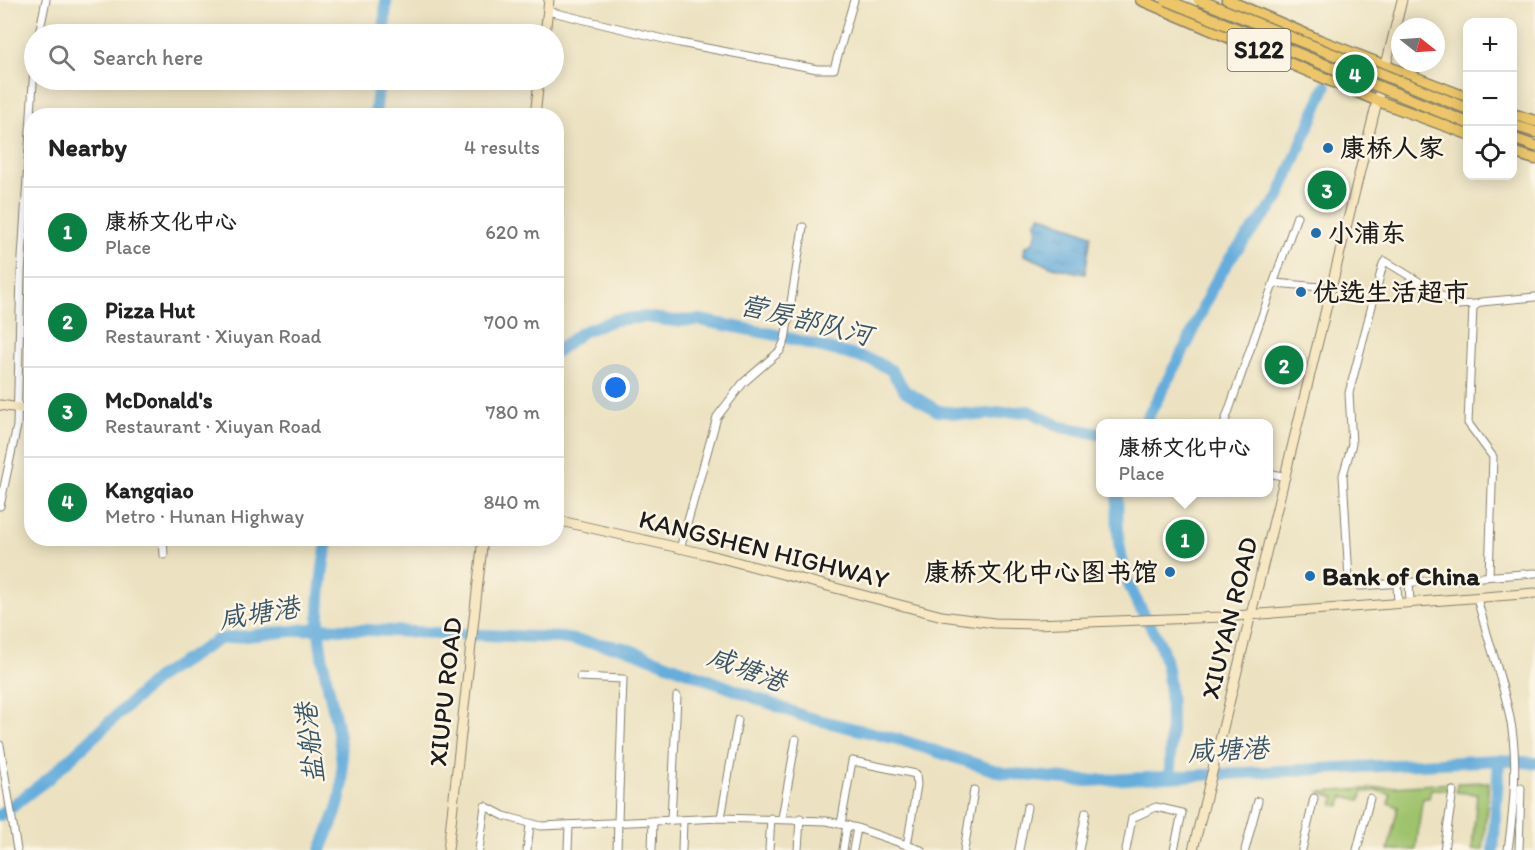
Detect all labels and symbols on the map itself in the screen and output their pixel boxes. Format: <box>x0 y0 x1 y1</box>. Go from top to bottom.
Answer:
north arrow <box>1391 18 1445 72</box>
road number: S122 <box>1228 29 1290 71</box>
pin: 4 <box>1336 52 1374 97</box>
place label: 康桥人家 <box>1340 132 1444 164</box>
marker: 康桥人家 <box>1321 141 1335 155</box>
pin: 3 <box>1308 168 1346 213</box>
place label: 小浦东 <box>1328 217 1406 249</box>
marker: 小浦东 <box>1309 226 1323 240</box>
place label: 优选生活超市 <box>1313 276 1469 308</box>
marker: 优选生活超市 <box>1294 285 1308 299</box>
water label: 营房部队河 <box>737 287 879 353</box>
pin: 2 <box>1264 342 1304 388</box>
your location <box>601 373 630 402</box>
street label: KANGSHEN HIGHWAY <box>636 502 892 596</box>
pin: 1 <box>1166 516 1204 562</box>
street label: XIUYAN ROAD <box>1193 534 1265 702</box>
place label: 康桥文化中心图书馆 <box>924 556 1158 588</box>
place label: Bank of China <box>1322 560 1480 592</box>
marker: 康桥文化中心图书馆 <box>1163 565 1177 579</box>
marker: Bank of China <box>1303 569 1317 583</box>
water label: 咸塘港 <box>216 589 304 635</box>
street label: XIUPU ROAD <box>421 616 469 768</box>
water label: 咸塘港 <box>703 639 794 700</box>
water label: 盐船港 <box>289 698 330 785</box>
water label: 咸塘港 <box>1187 731 1272 768</box>

